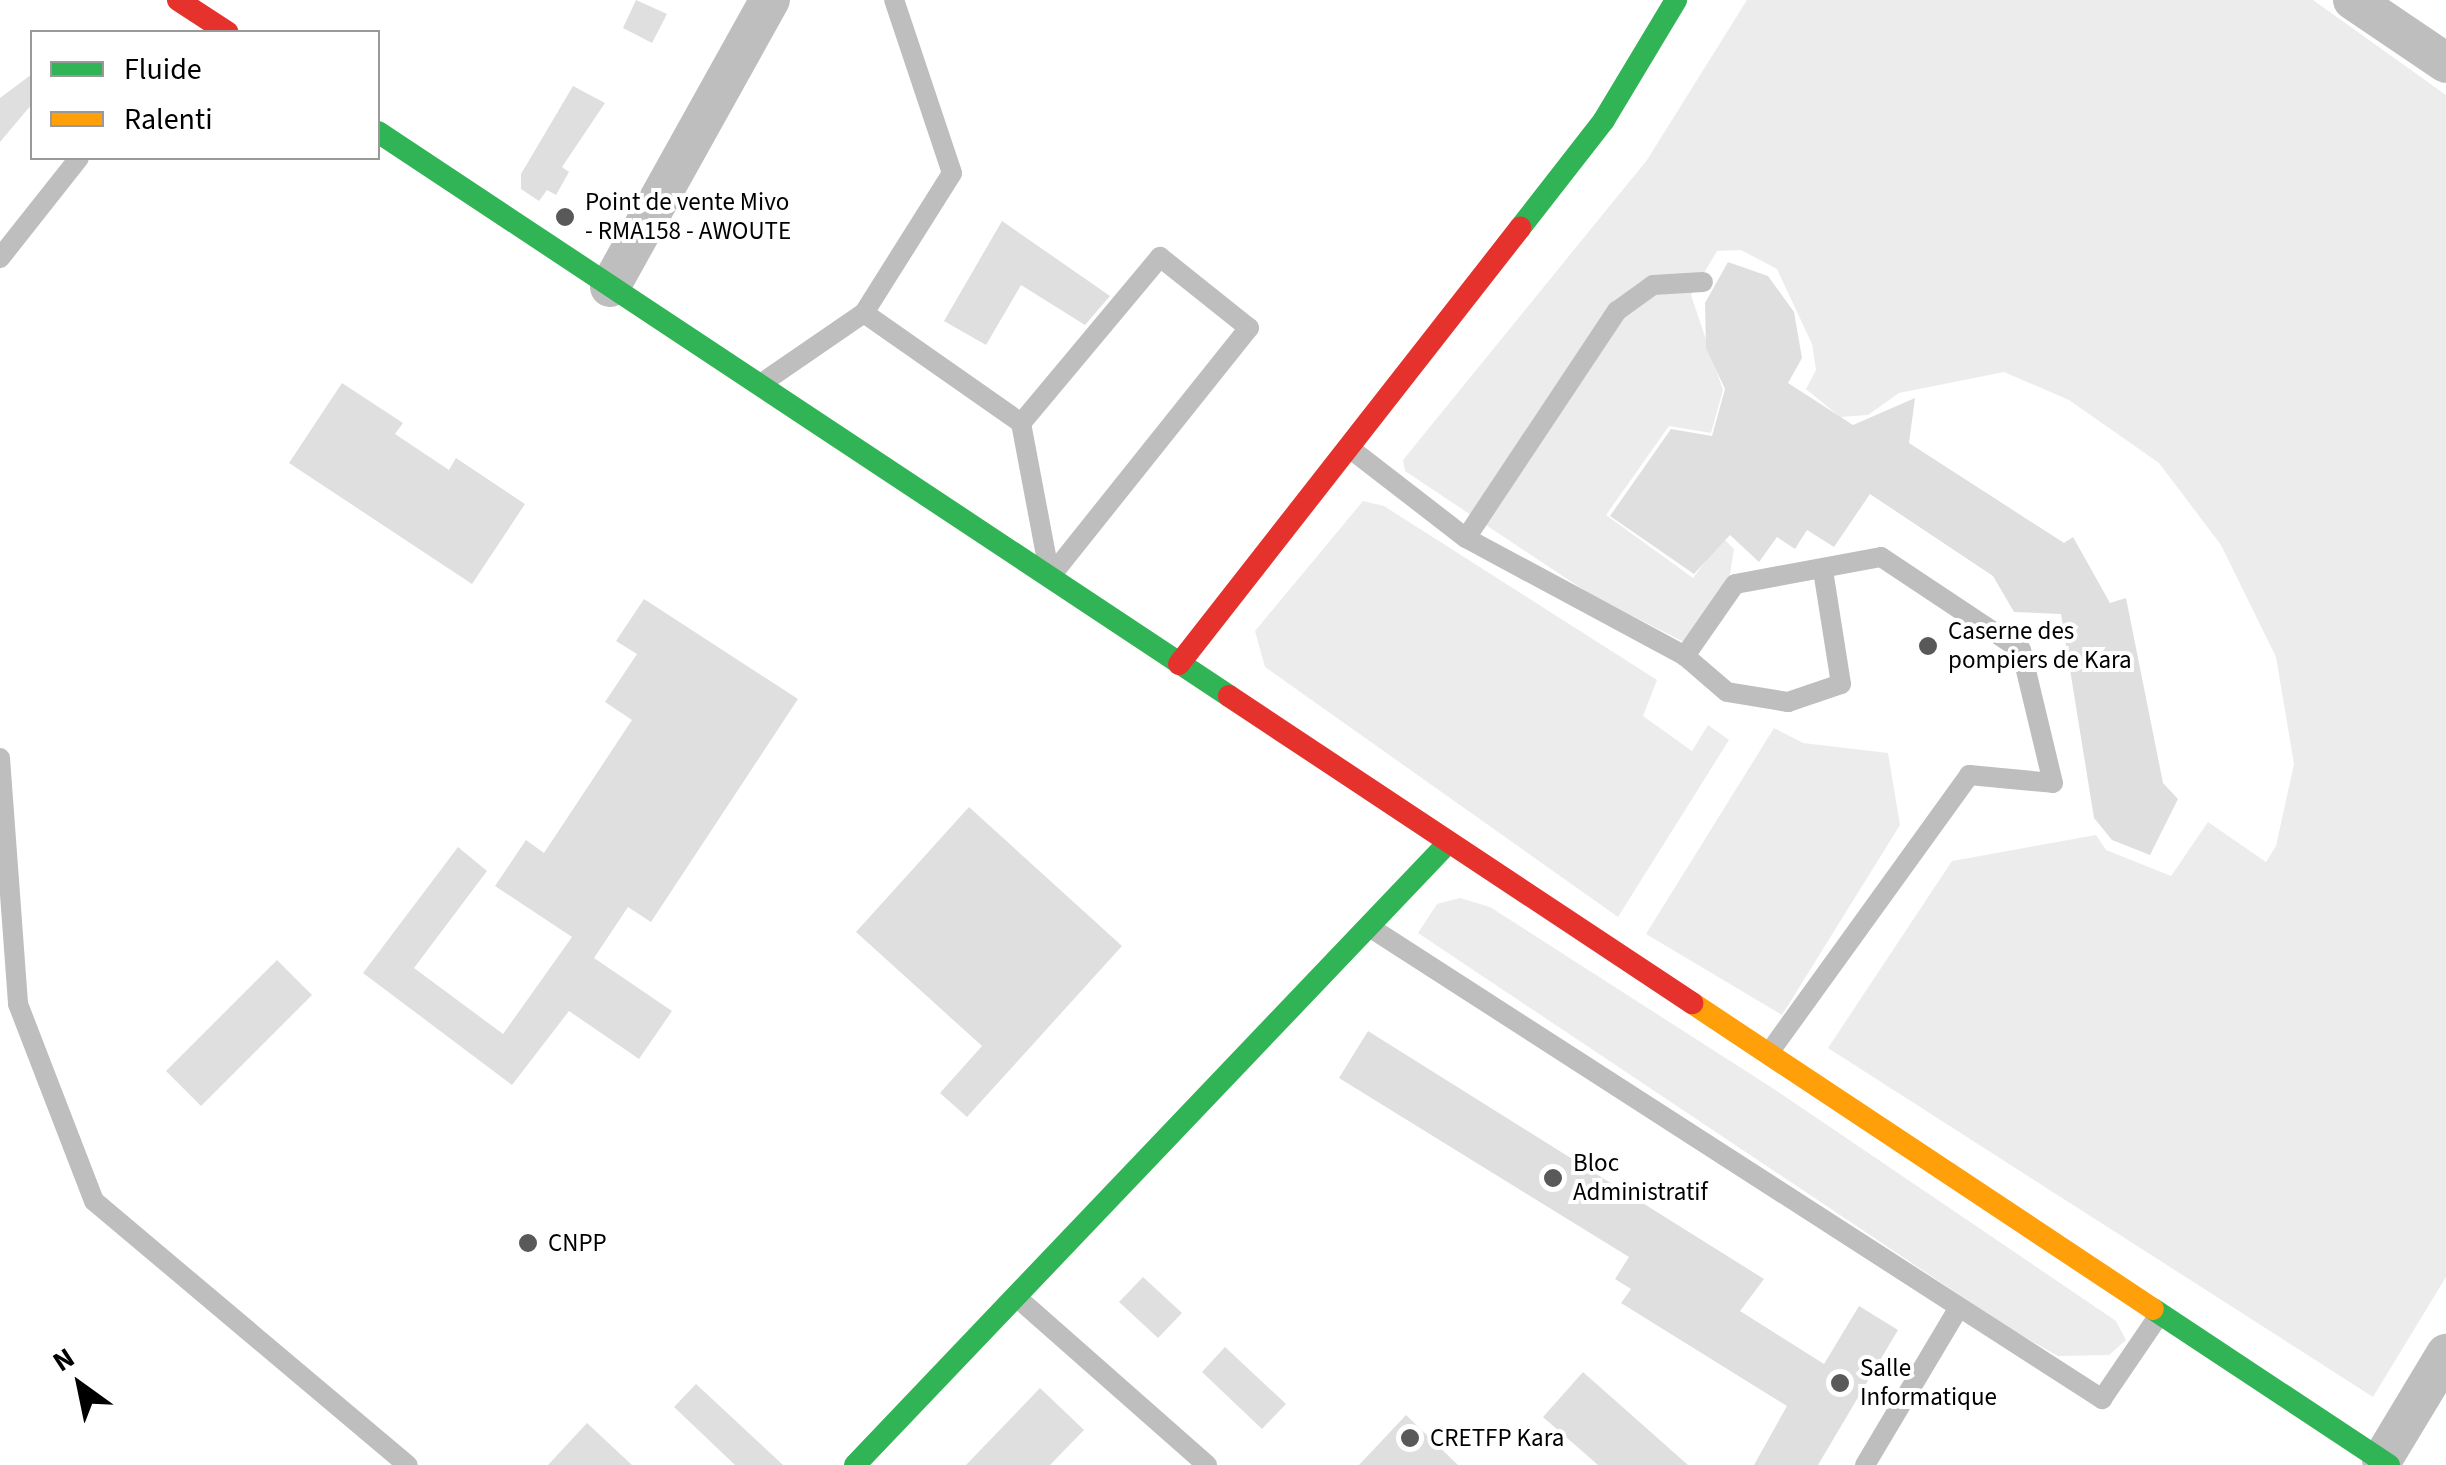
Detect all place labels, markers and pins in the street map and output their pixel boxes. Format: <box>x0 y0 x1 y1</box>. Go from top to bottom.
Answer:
place label: Point de vente Mivo - RMA158 - AWOUTE <box>585 188 791 247</box>
marker: Point de vente Mivo - RMA158 - AWOUTE <box>554 206 576 228</box>
place label: Caserne des pompiers de Kara <box>1948 617 2132 676</box>
marker: Caserne des pompiers de Kara <box>1917 635 1939 657</box>
place label: Bloc Administratif <box>1573 1149 1708 1208</box>
marker: Bloc Administratif <box>1542 1167 1564 1189</box>
place label: CNPP <box>548 1228 607 1258</box>
marker: CNPP <box>517 1232 539 1254</box>
place label: Salle Informatique <box>1860 1354 1997 1413</box>
marker: Salle Informatique <box>1829 1372 1851 1394</box>
place label: CRETFP Kara <box>1430 1423 1564 1453</box>
marker: CRETFP Kara <box>1399 1427 1421 1449</box>

